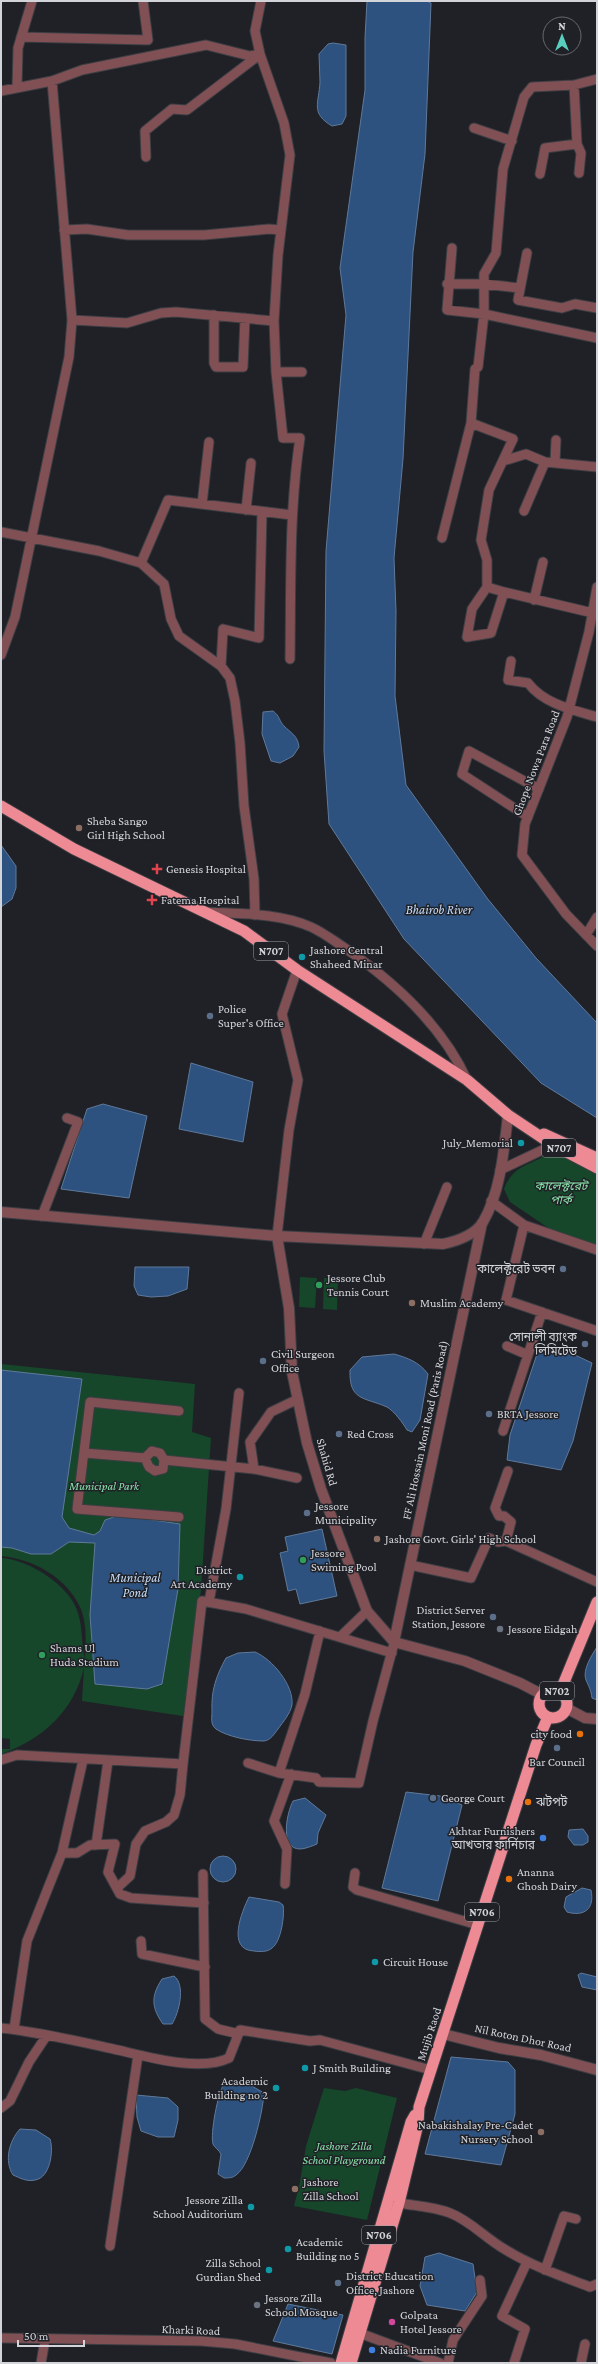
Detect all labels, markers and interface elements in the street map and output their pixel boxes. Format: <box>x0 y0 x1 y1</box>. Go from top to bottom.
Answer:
north arrow <box>542 16 582 56</box>
text: N <box>558 20 566 32</box>
street label: Ghope Nowa Para Road <box>509 708 563 818</box>
place label: Sheba Sango Girl High School <box>87 814 165 842</box>
marker: Sheba Sango Girl High School <box>74 823 84 833</box>
place label: Genesis Hospital <box>166 862 246 876</box>
marker: Genesis Hospital <box>151 863 163 875</box>
place label: Fatema Hospital <box>161 893 239 907</box>
marker: Fatema Hospital <box>146 894 158 906</box>
water label: Bhairob River <box>406 902 473 917</box>
road number: N707 <box>254 942 288 960</box>
place label: Jashore Central Shaheed Minar <box>309 943 383 971</box>
marker: Jashore Central Shaheed Minar <box>297 952 307 962</box>
place label: Police Super's Office <box>218 1002 284 1030</box>
marker: Police Super's Office <box>205 1011 215 1021</box>
place label: July_Memorial <box>442 1136 513 1150</box>
marker: July_Memorial <box>516 1138 526 1148</box>
road number: N707 <box>542 1139 576 1157</box>
park label: কালেক্টরেট পার্ক <box>535 1179 590 1207</box>
place label: কালেক্টরেট ভবন <box>476 1261 556 1276</box>
marker: কালেক্টরেট ভবন <box>558 1264 568 1274</box>
place label: Jessore Club Tennis Court <box>326 1271 390 1299</box>
marker: Jessore Club Tennis Court <box>314 1280 324 1290</box>
place label: Muslim Academy <box>420 1296 504 1310</box>
marker: Muslim Academy <box>407 1298 417 1308</box>
place label: সোনালী ব্যাংক লিমিটেড <box>509 1329 577 1358</box>
street label: FF Ali Hossain Moni Road (Paris Road) <box>399 1339 451 1521</box>
marker: সোনালী ব্যাংক লিমিটেড <box>580 1339 590 1349</box>
place label: Civil Surgeon Office <box>271 1347 335 1375</box>
marker: Civil Surgeon Office <box>258 1356 268 1366</box>
place label: BRTA Jessore <box>497 1407 559 1421</box>
marker: BRTA Jessore <box>484 1409 494 1419</box>
place label: Red Cross <box>347 1427 394 1441</box>
marker: Red Cross <box>334 1429 344 1439</box>
street label: Shahid Rd <box>314 1437 341 1488</box>
park label: Municipal Park <box>68 1479 140 1493</box>
place label: Jessore Municipality <box>314 1499 377 1527</box>
marker: Jessore Municipality <box>302 1508 312 1518</box>
place label: Jashore Govt. Girls' High School <box>384 1532 536 1546</box>
marker: Jashore Govt. Girls' High School <box>372 1534 382 1544</box>
place label: Jessore Swiming Pool <box>310 1546 377 1574</box>
marker: Jessore Swiming Pool <box>298 1555 308 1565</box>
place label: District Art Academy <box>171 1563 233 1591</box>
water label: Municipal Pond <box>109 1570 161 1600</box>
marker: District Art Academy <box>235 1572 245 1582</box>
place label: District Server Station, Jessore <box>412 1603 486 1631</box>
marker: District Server Station, Jessore <box>488 1612 498 1622</box>
place label: Jessore Eidgah <box>507 1622 578 1636</box>
marker: Jessore Eidgah <box>495 1624 505 1634</box>
place label: Shams Ul Huda Stadium <box>50 1641 119 1669</box>
marker: Shams Ul Huda Stadium <box>37 1650 47 1660</box>
road number: N702 <box>540 1682 574 1700</box>
place label: city food <box>530 1727 573 1741</box>
marker: city food <box>575 1729 585 1739</box>
marker: Bar Council <box>552 1743 562 1753</box>
place label: Bar Council <box>529 1755 585 1769</box>
place label: George Court <box>441 1791 506 1805</box>
marker: George Court <box>428 1793 438 1803</box>
place label: ঝটপট <box>535 1794 568 1809</box>
marker: ঝটপট <box>523 1797 533 1807</box>
place label: Akhtar Furnishers আখতার ফার্নিচার <box>449 1824 536 1852</box>
marker: Akhtar Furnishers আখতার ফার্নিচার <box>538 1833 548 1843</box>
place label: Ananna Ghosh Dairy <box>517 1865 577 1893</box>
marker: Ananna Ghosh Dairy <box>504 1874 514 1884</box>
road number: N706 <box>465 1903 499 1921</box>
place label: Circuit House <box>383 1955 448 1969</box>
marker: Circuit House <box>370 1957 380 1967</box>
street label: Mujib Raod <box>414 2005 444 2062</box>
street label: Nil Roton Dhor Road <box>473 2021 573 2055</box>
place label: J Smith Building <box>312 2061 391 2075</box>
marker: J Smith Building <box>300 2063 310 2073</box>
place label: Academic Building no 2 <box>204 2074 268 2102</box>
marker: Academic Building no 2 <box>271 2083 281 2093</box>
place label: Nabakishalay Pre-Cadet Nursery School <box>418 2118 534 2146</box>
marker: Nabakishalay Pre-Cadet Nursery School <box>536 2127 546 2137</box>
park label: Jashore Zilla School Playground <box>303 2139 386 2167</box>
place label: Jashore Zilla School <box>302 2175 359 2203</box>
marker: Jashore Zilla School <box>290 2184 300 2194</box>
place label: Jessore Zilla School Auditorium <box>153 2193 243 2221</box>
marker: Jessore Zilla School Auditorium <box>246 2202 256 2212</box>
road number: N706 <box>362 2226 396 2244</box>
place label: Academic Building no 5 <box>296 2235 359 2263</box>
marker: Academic Building no 5 <box>283 2244 293 2254</box>
place label: Zilla School Gurdian Shed <box>196 2256 262 2284</box>
marker: Zilla School Gurdian Shed <box>264 2265 274 2275</box>
place label: District Education Office, Jashore <box>346 2269 434 2297</box>
marker: District Education Office, Jashore <box>333 2278 343 2288</box>
place label: Jessore Zilla School Mosque <box>264 2291 338 2319</box>
marker: Jessore Zilla School Mosque <box>252 2300 262 2310</box>
place label: Golpata Hotel Jessore <box>400 2308 462 2336</box>
marker: Golpata Hotel Jessore <box>387 2317 397 2327</box>
scale bar <box>18 2322 84 2348</box>
street label: Kharki Road <box>162 2322 221 2338</box>
text: 50 m <box>24 2329 49 2343</box>
place label: Nadia Furniture <box>380 2343 456 2357</box>
marker: Nadia Furniture <box>367 2345 377 2355</box>

